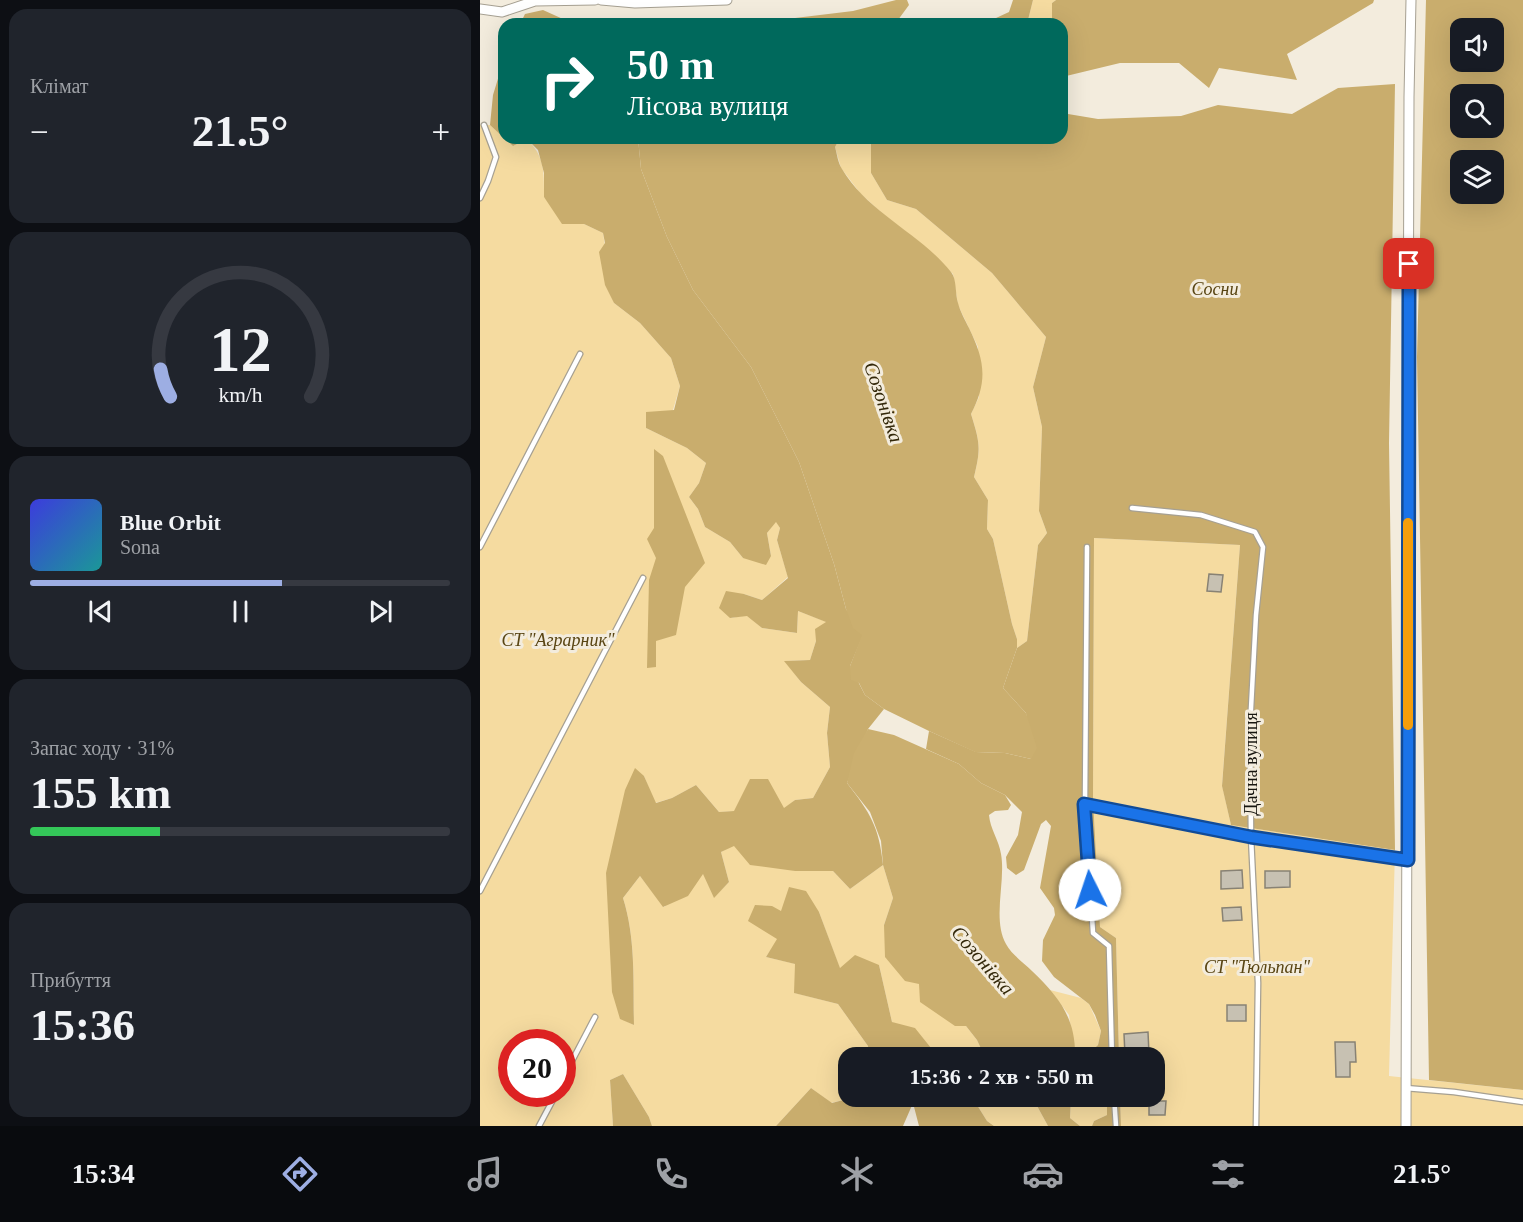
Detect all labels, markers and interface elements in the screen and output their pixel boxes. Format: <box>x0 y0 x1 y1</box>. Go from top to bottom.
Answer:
map controls <box>1450 18 1504 204</box>
button: sound <box>1450 18 1504 72</box>
icon: right <box>528 42 606 120</box>
text: 50 m <box>627 42 715 88</box>
text: Клімат <box>30 75 89 97</box>
button: search <box>1450 84 1504 138</box>
text: Лісова вулиця <box>627 91 788 121</box>
text: 21.5° <box>192 106 288 156</box>
text: − <box>30 114 49 150</box>
text: + <box>431 114 450 150</box>
button: layers <box>1450 150 1504 204</box>
pin <box>1383 238 1434 289</box>
icon: arrive <box>1392 247 1425 280</box>
park label: Сосни <box>1191 279 1239 299</box>
text: 12 <box>209 315 271 384</box>
water label: Созонівка <box>860 359 908 445</box>
text: km/h <box>218 383 262 407</box>
text: Blue Orbit <box>120 510 221 535</box>
text: Sona <box>120 536 160 558</box>
icon: previous <box>84 595 117 628</box>
icon: pause <box>224 595 257 628</box>
icon: next <box>364 595 397 628</box>
park label: СТ "Аграрник" <box>501 630 615 650</box>
street label: Дачна вулиця <box>1241 712 1261 816</box>
text: Запас ходу · 31% <box>30 737 174 759</box>
text: 155 km <box>30 768 171 818</box>
position arrow <box>1058 858 1122 922</box>
water label: Созонівка <box>947 921 1019 999</box>
park label: СТ "Тюльпан" <box>1204 957 1311 977</box>
text: Прибуття <box>30 969 111 991</box>
text: 15:36 <box>30 1000 135 1050</box>
speed limit sign: 20 <box>498 1029 576 1107</box>
text: 15:36 · 2 хв · 550 m <box>909 1064 1094 1089</box>
icon: directions <box>279 1153 321 1195</box>
icon: music <box>464 1153 506 1195</box>
icon: phone <box>650 1153 692 1195</box>
icon: climate <box>836 1153 878 1195</box>
icon: car <box>1022 1153 1064 1195</box>
icon: filters <box>1207 1153 1249 1195</box>
text: 15:34 <box>72 1159 135 1189</box>
text: 21.5° <box>1393 1159 1451 1189</box>

